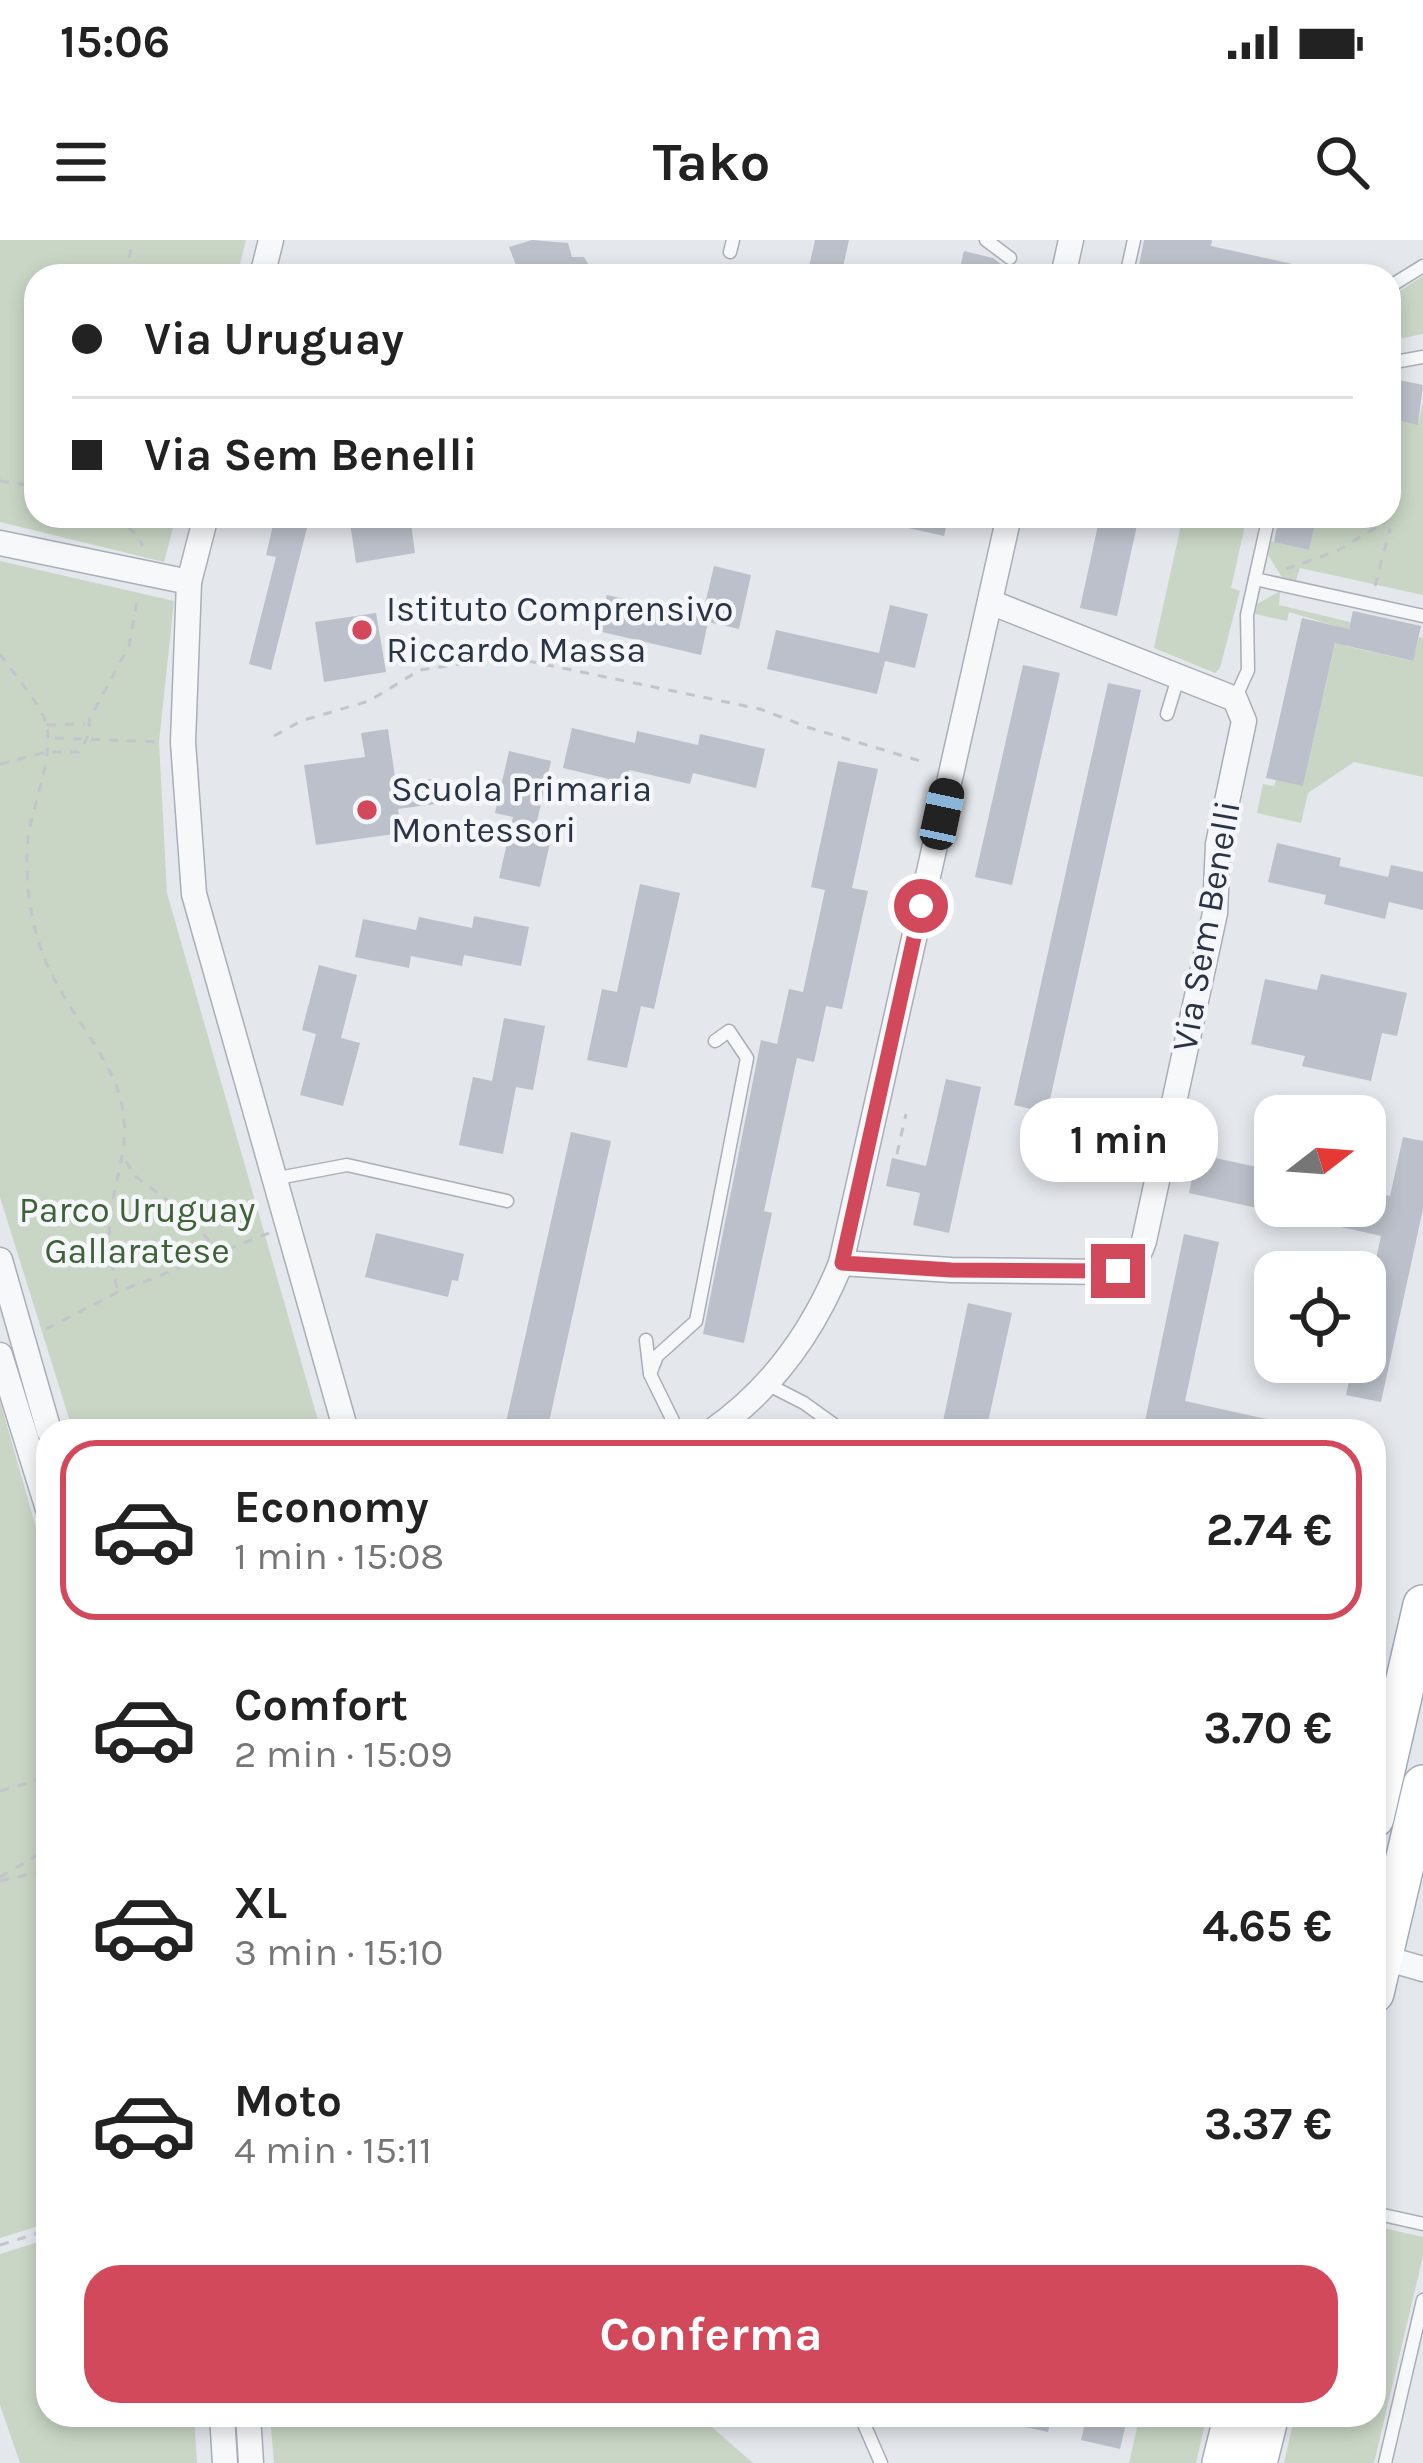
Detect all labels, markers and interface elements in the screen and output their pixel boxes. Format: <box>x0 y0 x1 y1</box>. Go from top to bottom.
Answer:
text: 15:06 <box>60 16 170 68</box>
icon: menu <box>48 129 114 195</box>
icon: search <box>1309 129 1375 195</box>
text: Tako <box>653 130 770 194</box>
text: Via Uruguay <box>144 313 404 365</box>
text: Via Sem Benelli <box>144 429 477 481</box>
place label: Istituto Comprensivo Riccardo Massa <box>386 588 733 671</box>
marker: Istituto Comprensivo Riccardo Massa <box>349 617 375 643</box>
place label: Scuola Primaria Montessori <box>391 768 652 851</box>
car <box>917 775 967 853</box>
marker: Scuola Primaria Montessori <box>354 797 380 823</box>
street label: Via Sem Benelli <box>1163 797 1249 1055</box>
route start <box>894 879 948 933</box>
north arrow <box>1254 1095 1386 1227</box>
map controls <box>1254 1095 1386 1383</box>
callout: 1 min <box>1019 1097 1217 1181</box>
text: 1 min <box>1070 1117 1168 1163</box>
park label: Parco Uruguay Gallaratese <box>19 1189 256 1272</box>
route end <box>1091 1244 1145 1298</box>
button: locate <box>1254 1251 1386 1383</box>
icon: car <box>90 1476 198 1584</box>
text: Economy <box>234 1481 429 1533</box>
text: 2.74 € <box>1206 1504 1332 1556</box>
text: 1 min · 15:08 <box>234 1533 444 1579</box>
icon: car <box>90 1674 198 1782</box>
text: Comfort <box>234 1679 408 1731</box>
text: 3.70 € <box>1204 1702 1332 1754</box>
text: 2 min · 15:09 <box>234 1731 453 1777</box>
icon: car <box>90 1872 198 1980</box>
text: XL <box>234 1877 287 1929</box>
text: 4.65 € <box>1202 1900 1332 1952</box>
text: 3 min · 15:10 <box>234 1929 443 1975</box>
icon: car <box>90 2070 198 2178</box>
text: Moto <box>234 2075 342 2127</box>
text: 3.37 € <box>1204 2098 1332 2150</box>
text: 4 min · 15:11 <box>234 2127 432 2173</box>
button: Conferma <box>84 2265 1338 2403</box>

